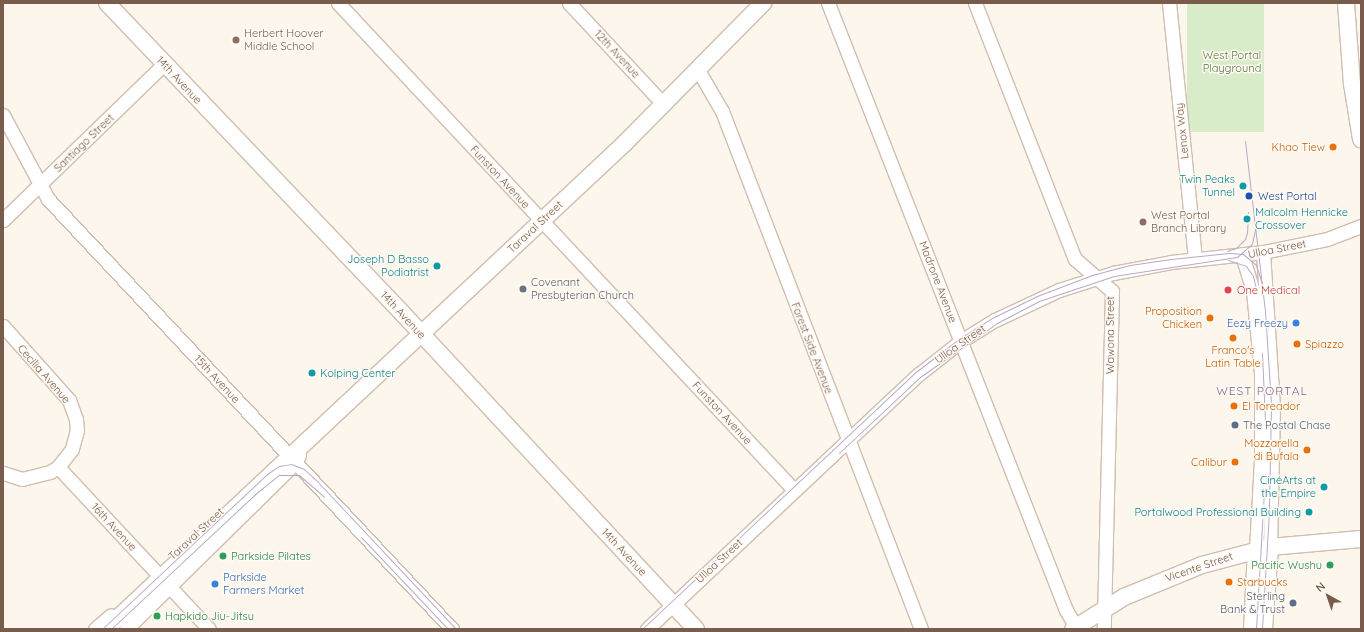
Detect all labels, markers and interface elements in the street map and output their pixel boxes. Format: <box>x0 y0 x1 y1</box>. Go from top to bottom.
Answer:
place label: Herbert Hoover Middle School <box>244 27 324 53</box>
street label: 12th Avenue <box>591 27 643 81</box>
marker: Herbert Hoover Middle School <box>231 35 241 45</box>
park label: West Portal Playground <box>1203 49 1261 75</box>
street label: 14th Avenue <box>154 53 204 107</box>
street label: Lenox Way <box>1172 102 1192 160</box>
street label: Santiago Street <box>51 111 117 175</box>
place label: Khao Tiew <box>1272 140 1325 154</box>
marker: Khao Tiew <box>1328 142 1338 152</box>
street label: Funston Avenue <box>468 143 532 211</box>
place label: Twin Peaks Tunnel <box>1179 173 1235 199</box>
marker: Twin Peaks Tunnel <box>1238 181 1248 191</box>
place label: West Portal <box>1258 189 1317 203</box>
marker: West Portal <box>1243 190 1255 202</box>
street label: Taraval Street <box>505 198 565 256</box>
place label: Malcolm Hennicke Crossover <box>1255 206 1348 232</box>
place label: West Portal Branch Library <box>1151 209 1226 235</box>
marker: Malcolm Hennicke Crossover <box>1242 214 1252 224</box>
marker: West Portal Branch Library <box>1138 217 1148 227</box>
street label: Ulloa Street <box>1247 237 1307 261</box>
street label: Madrone Avenue <box>916 239 960 325</box>
place label: Joseph D Basso Podiatrist <box>347 253 429 279</box>
marker: Joseph D Basso Podiatrist <box>432 261 442 271</box>
place label: Covenant Presbyterian Church <box>531 276 634 302</box>
place label: One Medical <box>1237 283 1300 297</box>
marker: Covenant Presbyterian Church <box>518 284 528 294</box>
marker: One Medical <box>1222 284 1234 296</box>
street label: 14th Avenue <box>378 288 428 342</box>
street label: Wawona Street <box>1103 296 1117 374</box>
street label: Forest Side Avenue <box>788 300 836 396</box>
place label: Proposition Chicken <box>1145 305 1202 331</box>
marker: Proposition Chicken <box>1205 313 1215 323</box>
place label: Eezy Freezy <box>1227 316 1288 330</box>
marker: Eezy Freezy <box>1291 318 1301 328</box>
street label: Ulloa Street <box>932 322 988 366</box>
marker: Franco's Latin Table <box>1228 333 1238 343</box>
place label: Spiazzo <box>1305 337 1344 351</box>
marker: Spiazzo <box>1292 339 1302 349</box>
street label: Cecilia Avenue <box>15 342 73 406</box>
place label: Franco's Latin Table <box>1205 344 1261 370</box>
street label: 15th Avenue <box>191 352 243 406</box>
place label: Kolping Center <box>320 366 395 380</box>
marker: Kolping Center <box>307 368 317 378</box>
street label: Funston Avenue <box>690 379 754 447</box>
district label: WEST PORTAL <box>1216 384 1308 398</box>
place label: El Toreador <box>1242 399 1300 413</box>
marker: El Toreador <box>1229 401 1239 411</box>
place label: The Postal Chase <box>1243 418 1331 432</box>
marker: The Postal Chase <box>1230 420 1240 430</box>
place label: Mozzarella di Bufala <box>1244 437 1299 463</box>
marker: Mozzarella di Bufala <box>1302 445 1312 455</box>
place label: Calibur <box>1191 455 1227 469</box>
marker: Calibur <box>1230 457 1240 467</box>
place label: CinéArts at the Empire <box>1260 474 1316 500</box>
marker: CinéArts at the Empire <box>1319 482 1329 492</box>
street label: 16th Avenue <box>89 500 139 554</box>
street label: Taraval Street <box>166 505 226 563</box>
place label: Portalwood Professional Building <box>1134 505 1301 519</box>
marker: Portalwood Professional Building <box>1304 507 1314 517</box>
street label: 14th Avenue <box>599 525 649 579</box>
street label: Ulloa Street <box>693 536 745 586</box>
place label: Parkside Pilates <box>231 549 311 563</box>
street label: Vicente Street <box>1163 549 1235 585</box>
marker: Parkside Pilates <box>218 551 228 561</box>
place label: Pacific Wushu <box>1251 558 1322 572</box>
marker: Pacific Wushu <box>1325 560 1335 570</box>
place label: Parkside Farmers Market <box>223 571 304 597</box>
place label: Starbucks <box>1237 575 1287 589</box>
north arrow <box>1308 576 1348 616</box>
marker: Starbucks <box>1224 577 1234 587</box>
marker: Parkside Farmers Market <box>210 579 220 589</box>
text: N <box>1313 579 1328 595</box>
place label: Sterling Bank & Trust <box>1220 590 1285 616</box>
marker: Sterling Bank & Trust <box>1288 598 1298 608</box>
place label: Hapkido Jiu-Jitsu <box>165 609 254 623</box>
marker: Hapkido Jiu-Jitsu <box>152 611 162 621</box>

